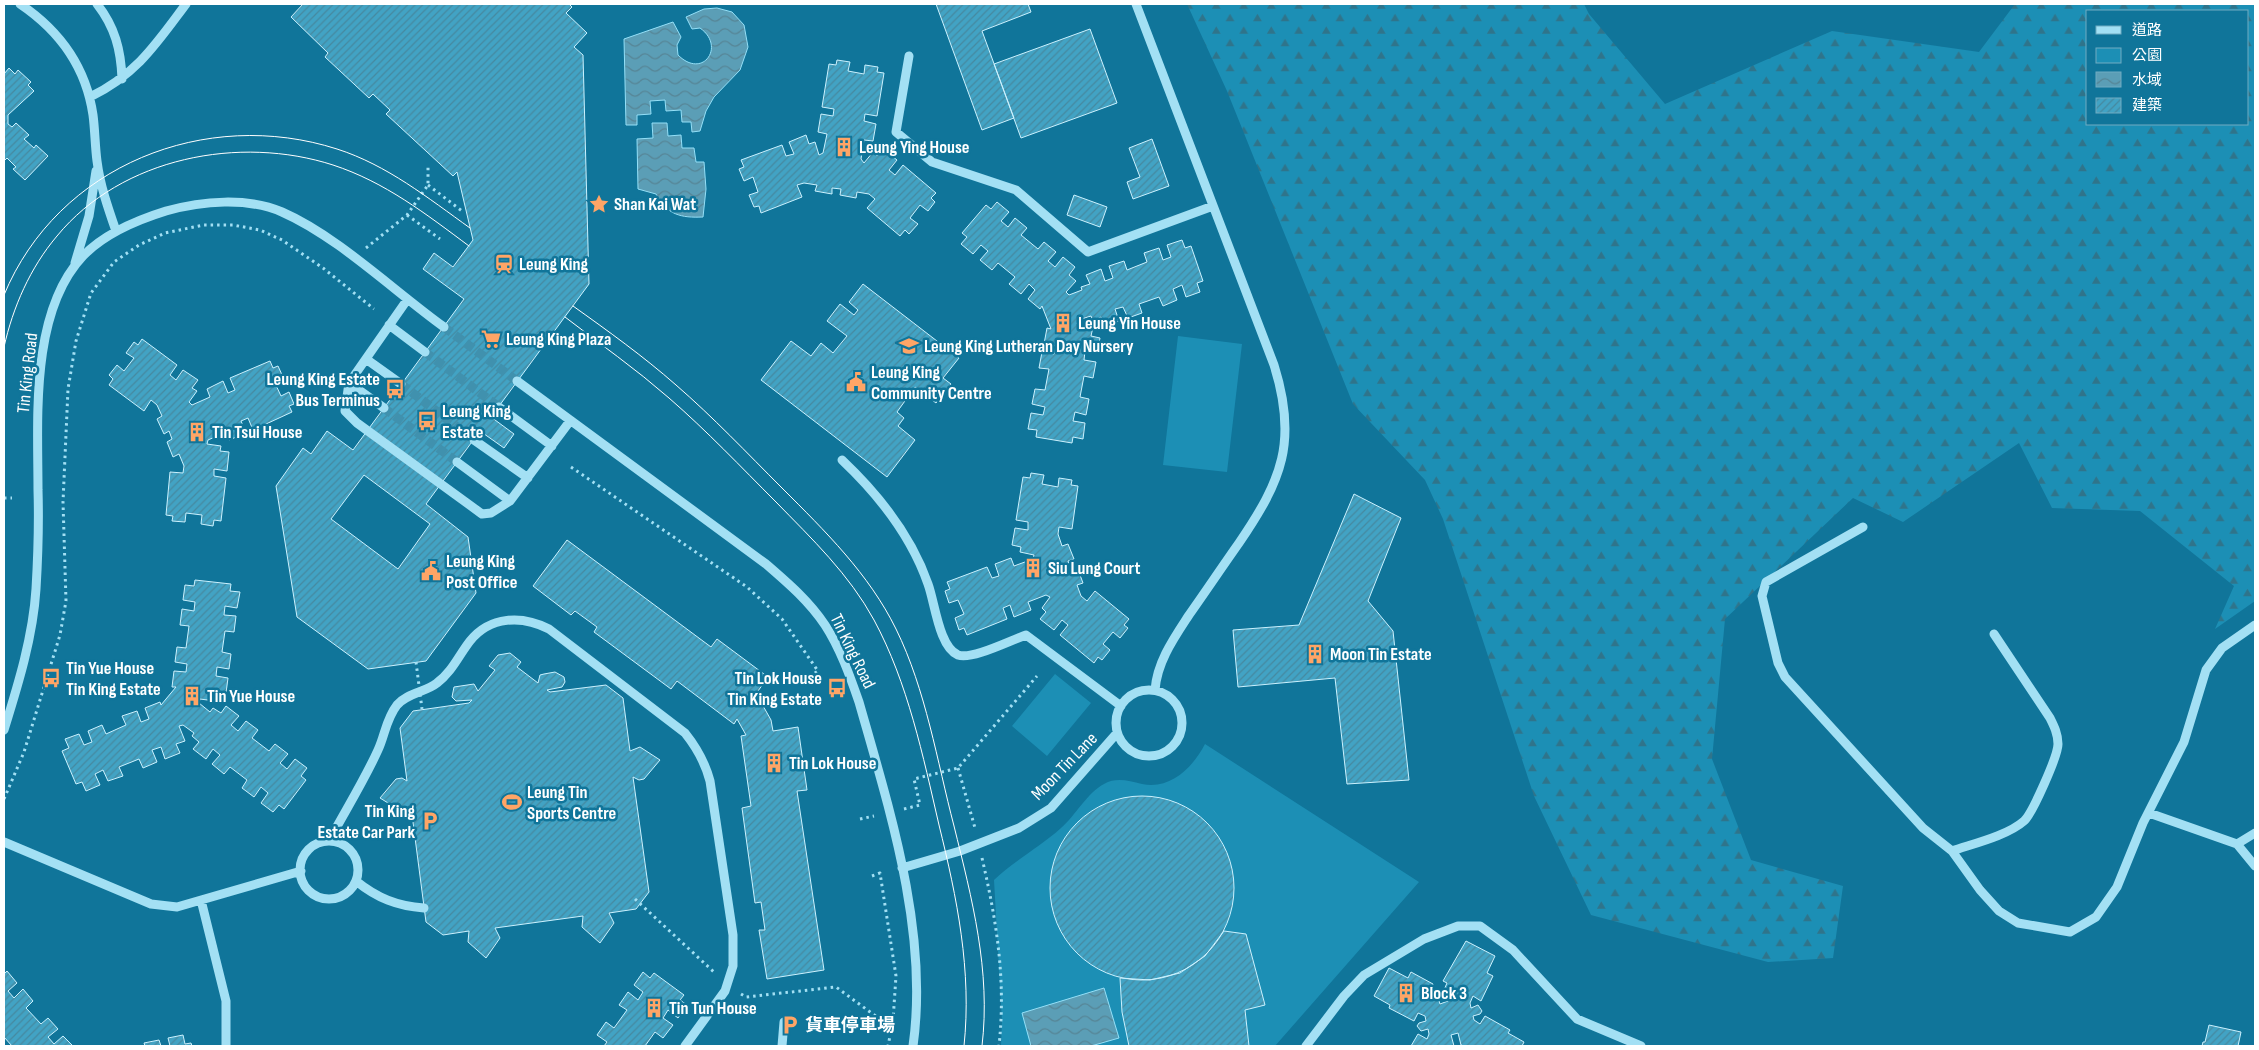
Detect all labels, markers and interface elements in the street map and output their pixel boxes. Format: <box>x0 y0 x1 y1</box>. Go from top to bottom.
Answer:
legend <box>2086 10 2249 125</box>
text: 道路 <box>2132 21 2162 40</box>
text: 公園 <box>2132 46 2162 65</box>
text: 水域 <box>2132 71 2162 90</box>
text: 建築 <box>2132 96 2162 115</box>
building icon: Leung Ying House <box>833 136 855 158</box>
place label: Leung Ying House <box>859 137 970 158</box>
place icon: Shan Kai Wat <box>588 193 610 215</box>
place label: Shan Kai Wat <box>614 194 696 215</box>
station icon: Leung King <box>493 253 515 275</box>
place label: Leung King <box>519 254 588 275</box>
building icon: Leung Yin House <box>1052 312 1074 334</box>
place label: Leung Yin House <box>1078 313 1181 334</box>
supermarket icon: Leung King Plaza <box>480 328 502 350</box>
place label: Leung King Plaza <box>506 329 611 350</box>
street label: Tin King Road <box>13 332 42 414</box>
school or university icon: Leung King Lutheran Day Nursery <box>898 335 920 357</box>
place label: Leung King Lutheran Day Nursery <box>924 336 1134 357</box>
place label: Leung King Community Centre <box>871 362 992 404</box>
place label: Leung King Estate Bus Terminus <box>267 369 380 411</box>
public building icon: Leung King Community Centre <box>845 371 867 393</box>
bus stop icon: Leung King Estate Bus Terminus <box>384 378 406 400</box>
place label: Leung King Estate <box>442 401 511 443</box>
bus stop icon: Leung King Estate <box>416 410 438 432</box>
building icon: Tin Tsui House <box>186 421 208 443</box>
place label: Tin Tsui House <box>212 422 302 443</box>
place label: Leung King Post Office <box>446 551 517 593</box>
building icon: Siu Lung Court <box>1022 557 1044 579</box>
place label: Siu Lung Court <box>1048 558 1140 579</box>
public building icon: Leung King Post Office <box>420 560 442 582</box>
street label: Tin King Road <box>825 610 880 692</box>
building icon: Moon Tin Estate <box>1304 643 1326 665</box>
place label: Moon Tin Estate <box>1330 644 1432 665</box>
place label: Tin Yue House Tin King Estate <box>66 658 161 700</box>
bus stop icon: Tin Yue House Tin King Estate <box>40 667 62 689</box>
place label: Tin Lok House Tin King Estate <box>727 668 822 710</box>
bus stop icon: Tin Lok House Tin King Estate <box>826 677 848 699</box>
building icon: Tin Yue House <box>181 685 203 707</box>
place label: Tin Yue House <box>207 686 295 707</box>
street label: Moon Tin Lane <box>1027 728 1102 805</box>
building icon: Tin Lok House <box>763 752 785 774</box>
place label: Tin Lok House <box>789 753 876 774</box>
place label: Leung Tin Sports Centre <box>527 782 616 824</box>
sports icon: Leung Tin Sports Centre <box>501 791 523 813</box>
place label: Tin King Estate Car Park <box>317 801 415 843</box>
parking icon: Tin King Estate Car Park <box>419 810 441 832</box>
building icon: Block 3 <box>1395 982 1417 1004</box>
place label: Block 3 <box>1421 983 1467 1004</box>
building icon: Tin Tun House <box>643 997 665 1019</box>
place label: Tin Tun House <box>669 998 757 1019</box>
parking icon: 貨車停車場 <box>779 1014 801 1036</box>
place label: 貨車停車場 <box>805 1015 895 1036</box>

